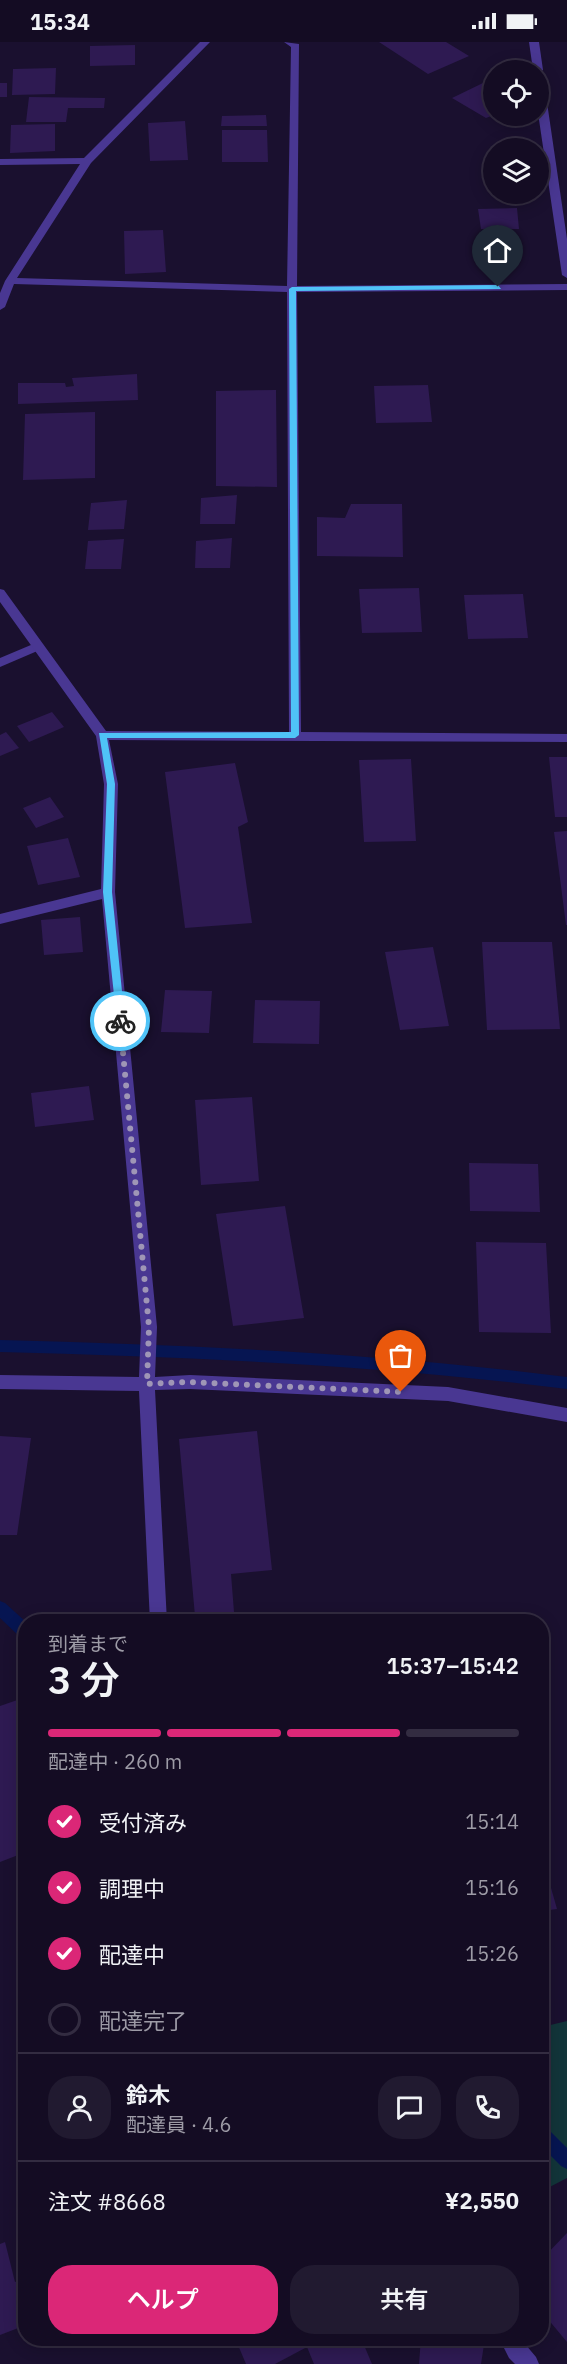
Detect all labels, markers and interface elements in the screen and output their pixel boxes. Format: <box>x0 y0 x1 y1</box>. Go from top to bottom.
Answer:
text: 15:34 <box>30 7 90 36</box>
map controls <box>483 60 549 204</box>
button: locate <box>483 60 549 126</box>
button: layers <box>483 138 549 204</box>
pin <box>472 225 523 287</box>
icon: home <box>481 234 514 267</box>
courier <box>90 991 150 1051</box>
icon: bike <box>104 1005 137 1038</box>
pin <box>375 1330 426 1392</box>
icon: bag <box>384 1339 417 1372</box>
text: 到着まで <box>48 1630 128 1657</box>
text: 15:37–15:42 <box>386 1651 519 1680</box>
text: 3 分 <box>48 1654 120 1705</box>
text: 配達中 · 260 m <box>48 1748 182 1775</box>
icon: check <box>48 1805 81 1838</box>
text: 受付済み <box>99 1808 187 1837</box>
text: 15:14 <box>465 1808 519 1835</box>
icon: check <box>48 1871 81 1904</box>
text: 調理中 <box>99 1874 165 1903</box>
text: 15:16 <box>465 1874 519 1901</box>
icon: check <box>48 1937 81 1970</box>
text: 配達中 <box>99 1940 165 1969</box>
text: 15:26 <box>465 1940 519 1967</box>
text: 配達完了 <box>99 2006 187 2035</box>
button: person <box>48 2076 111 2139</box>
button: chat <box>378 2076 441 2139</box>
button: phone <box>456 2076 519 2139</box>
text: 鈴木 <box>126 2080 170 2109</box>
text: 配達員 · 4.6 <box>126 2111 231 2138</box>
text: ¥2,550 <box>445 2186 519 2215</box>
text: 注文 #8668 <box>48 2187 166 2216</box>
button: ヘルプ <box>48 2265 278 2334</box>
button: 共有 <box>290 2265 519 2334</box>

